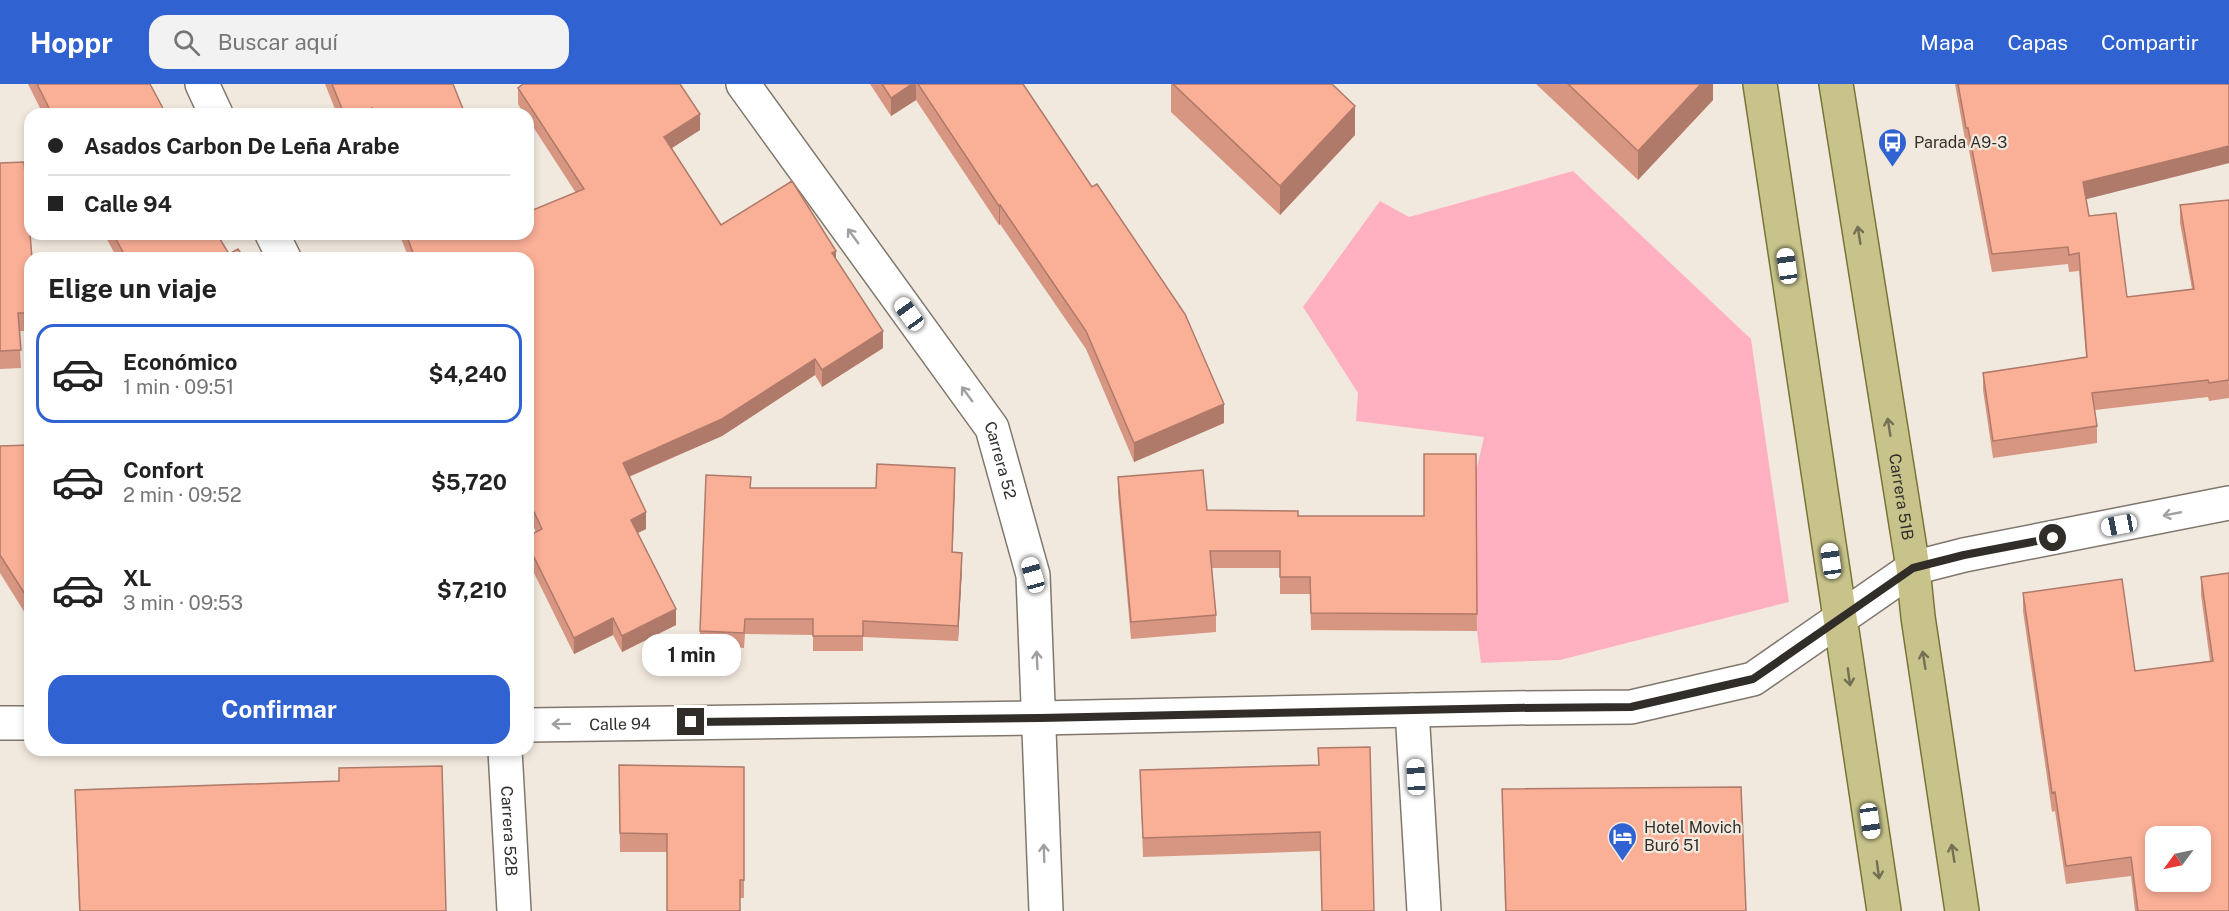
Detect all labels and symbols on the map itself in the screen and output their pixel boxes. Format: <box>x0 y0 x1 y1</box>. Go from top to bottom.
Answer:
bus stop icon: Parada A9-3 <box>1877 126 1909 168</box>
place label: Parada A9-3 <box>1914 133 2007 152</box>
one-way arrow <box>1854 225 1865 245</box>
one-way arrow <box>847 229 859 245</box>
car <box>1776 247 1798 285</box>
car <box>891 294 927 334</box>
one-way arrow <box>961 387 973 403</box>
street label: Carrera 52 <box>980 417 1021 501</box>
one-way arrow <box>1884 418 1895 438</box>
street label: Carrera 51B <box>1885 452 1918 541</box>
one-way arrow <box>2162 509 2182 520</box>
car <box>2100 513 2138 537</box>
route start <box>2039 524 2066 551</box>
car <box>1820 542 1842 580</box>
car <box>1019 555 1047 595</box>
callout: 1 min <box>642 635 740 677</box>
one-way arrow <box>1032 650 1043 670</box>
one-way arrow <box>1919 651 1930 671</box>
one-way arrow <box>1844 667 1855 687</box>
route end <box>677 708 704 735</box>
street label: Calle 94 <box>589 714 651 734</box>
one-way arrow <box>552 718 572 730</box>
car <box>1406 759 1426 795</box>
street label: Carrera 52B <box>498 785 522 877</box>
car <box>1859 802 1881 840</box>
place label: Hotel Movich Buró 51 <box>1644 818 1741 855</box>
hotel icon: Hotel Movich Buró 51 <box>1607 820 1639 862</box>
north arrow <box>2145 826 2211 892</box>
one-way arrow <box>1039 843 1050 863</box>
one-way arrow <box>1948 844 1959 864</box>
one-way arrow <box>1872 860 1883 879</box>

